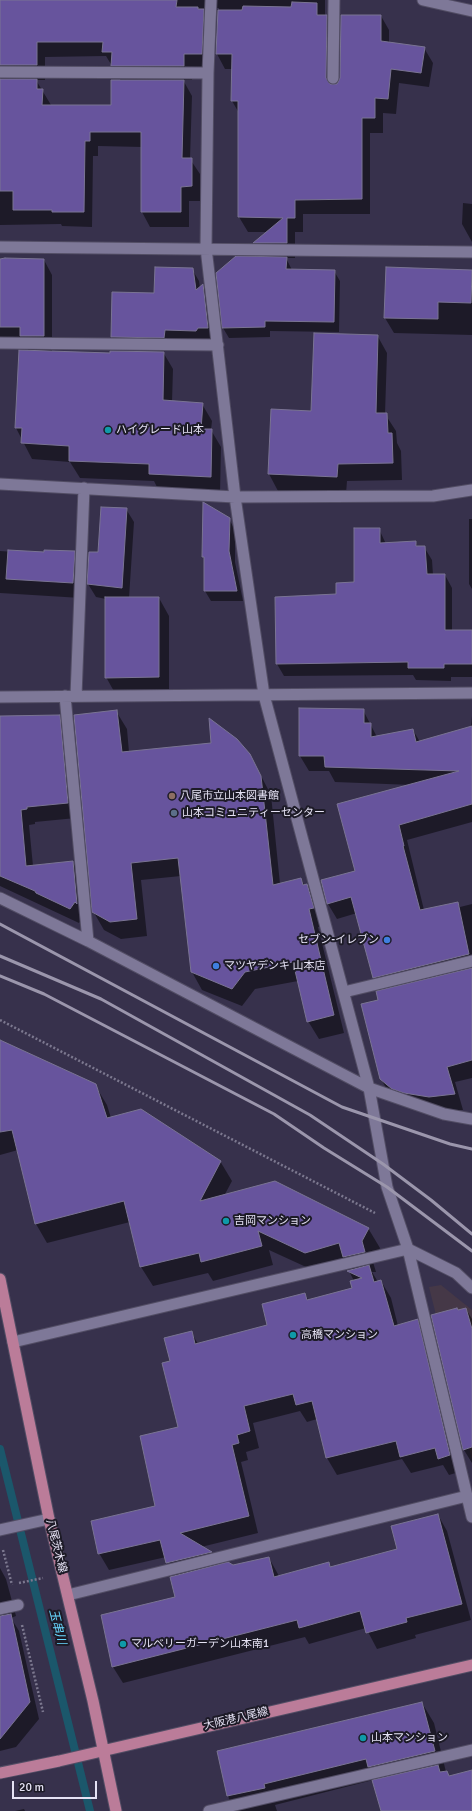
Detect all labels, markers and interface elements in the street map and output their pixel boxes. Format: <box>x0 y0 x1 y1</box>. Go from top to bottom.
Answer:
place label: ハイグレード山本 <box>116 423 204 437</box>
marker: ハイグレード山本 <box>103 425 113 435</box>
place label: 八尾市立山本図書館 <box>180 789 279 803</box>
marker: 八尾市立山本図書館 <box>167 791 177 801</box>
place label: 山本コミュニティーセンター <box>182 806 325 820</box>
marker: 山本コミュニティーセンター <box>169 808 179 818</box>
place label: セブン-イレブン <box>298 933 379 947</box>
marker: セブン-イレブン <box>382 935 392 945</box>
place label: マツヤデンキ 山本店 <box>224 959 325 973</box>
marker: マツヤデンキ 山本店 <box>211 961 221 971</box>
place label: 吉岡マンション <box>234 1214 311 1228</box>
marker: 吉岡マンション <box>221 1216 231 1226</box>
place label: 高橋マンション <box>301 1328 378 1342</box>
marker: 高橋マンション <box>288 1330 298 1340</box>
street label: 八尾茨木線 <box>43 1518 69 1574</box>
water label: 玉串川 <box>46 1608 68 1646</box>
place label: マルベリーガーデン山本南1 <box>131 1637 269 1651</box>
marker: マルベリーガーデン山本南1 <box>118 1639 128 1649</box>
street label: 大阪港八尾線 <box>202 1705 270 1733</box>
place label: 山本マンション <box>371 1731 448 1745</box>
marker: 山本マンション <box>358 1733 368 1743</box>
scale bar <box>14 1773 99 1799</box>
text: 20 m <box>19 1780 44 1795</box>

